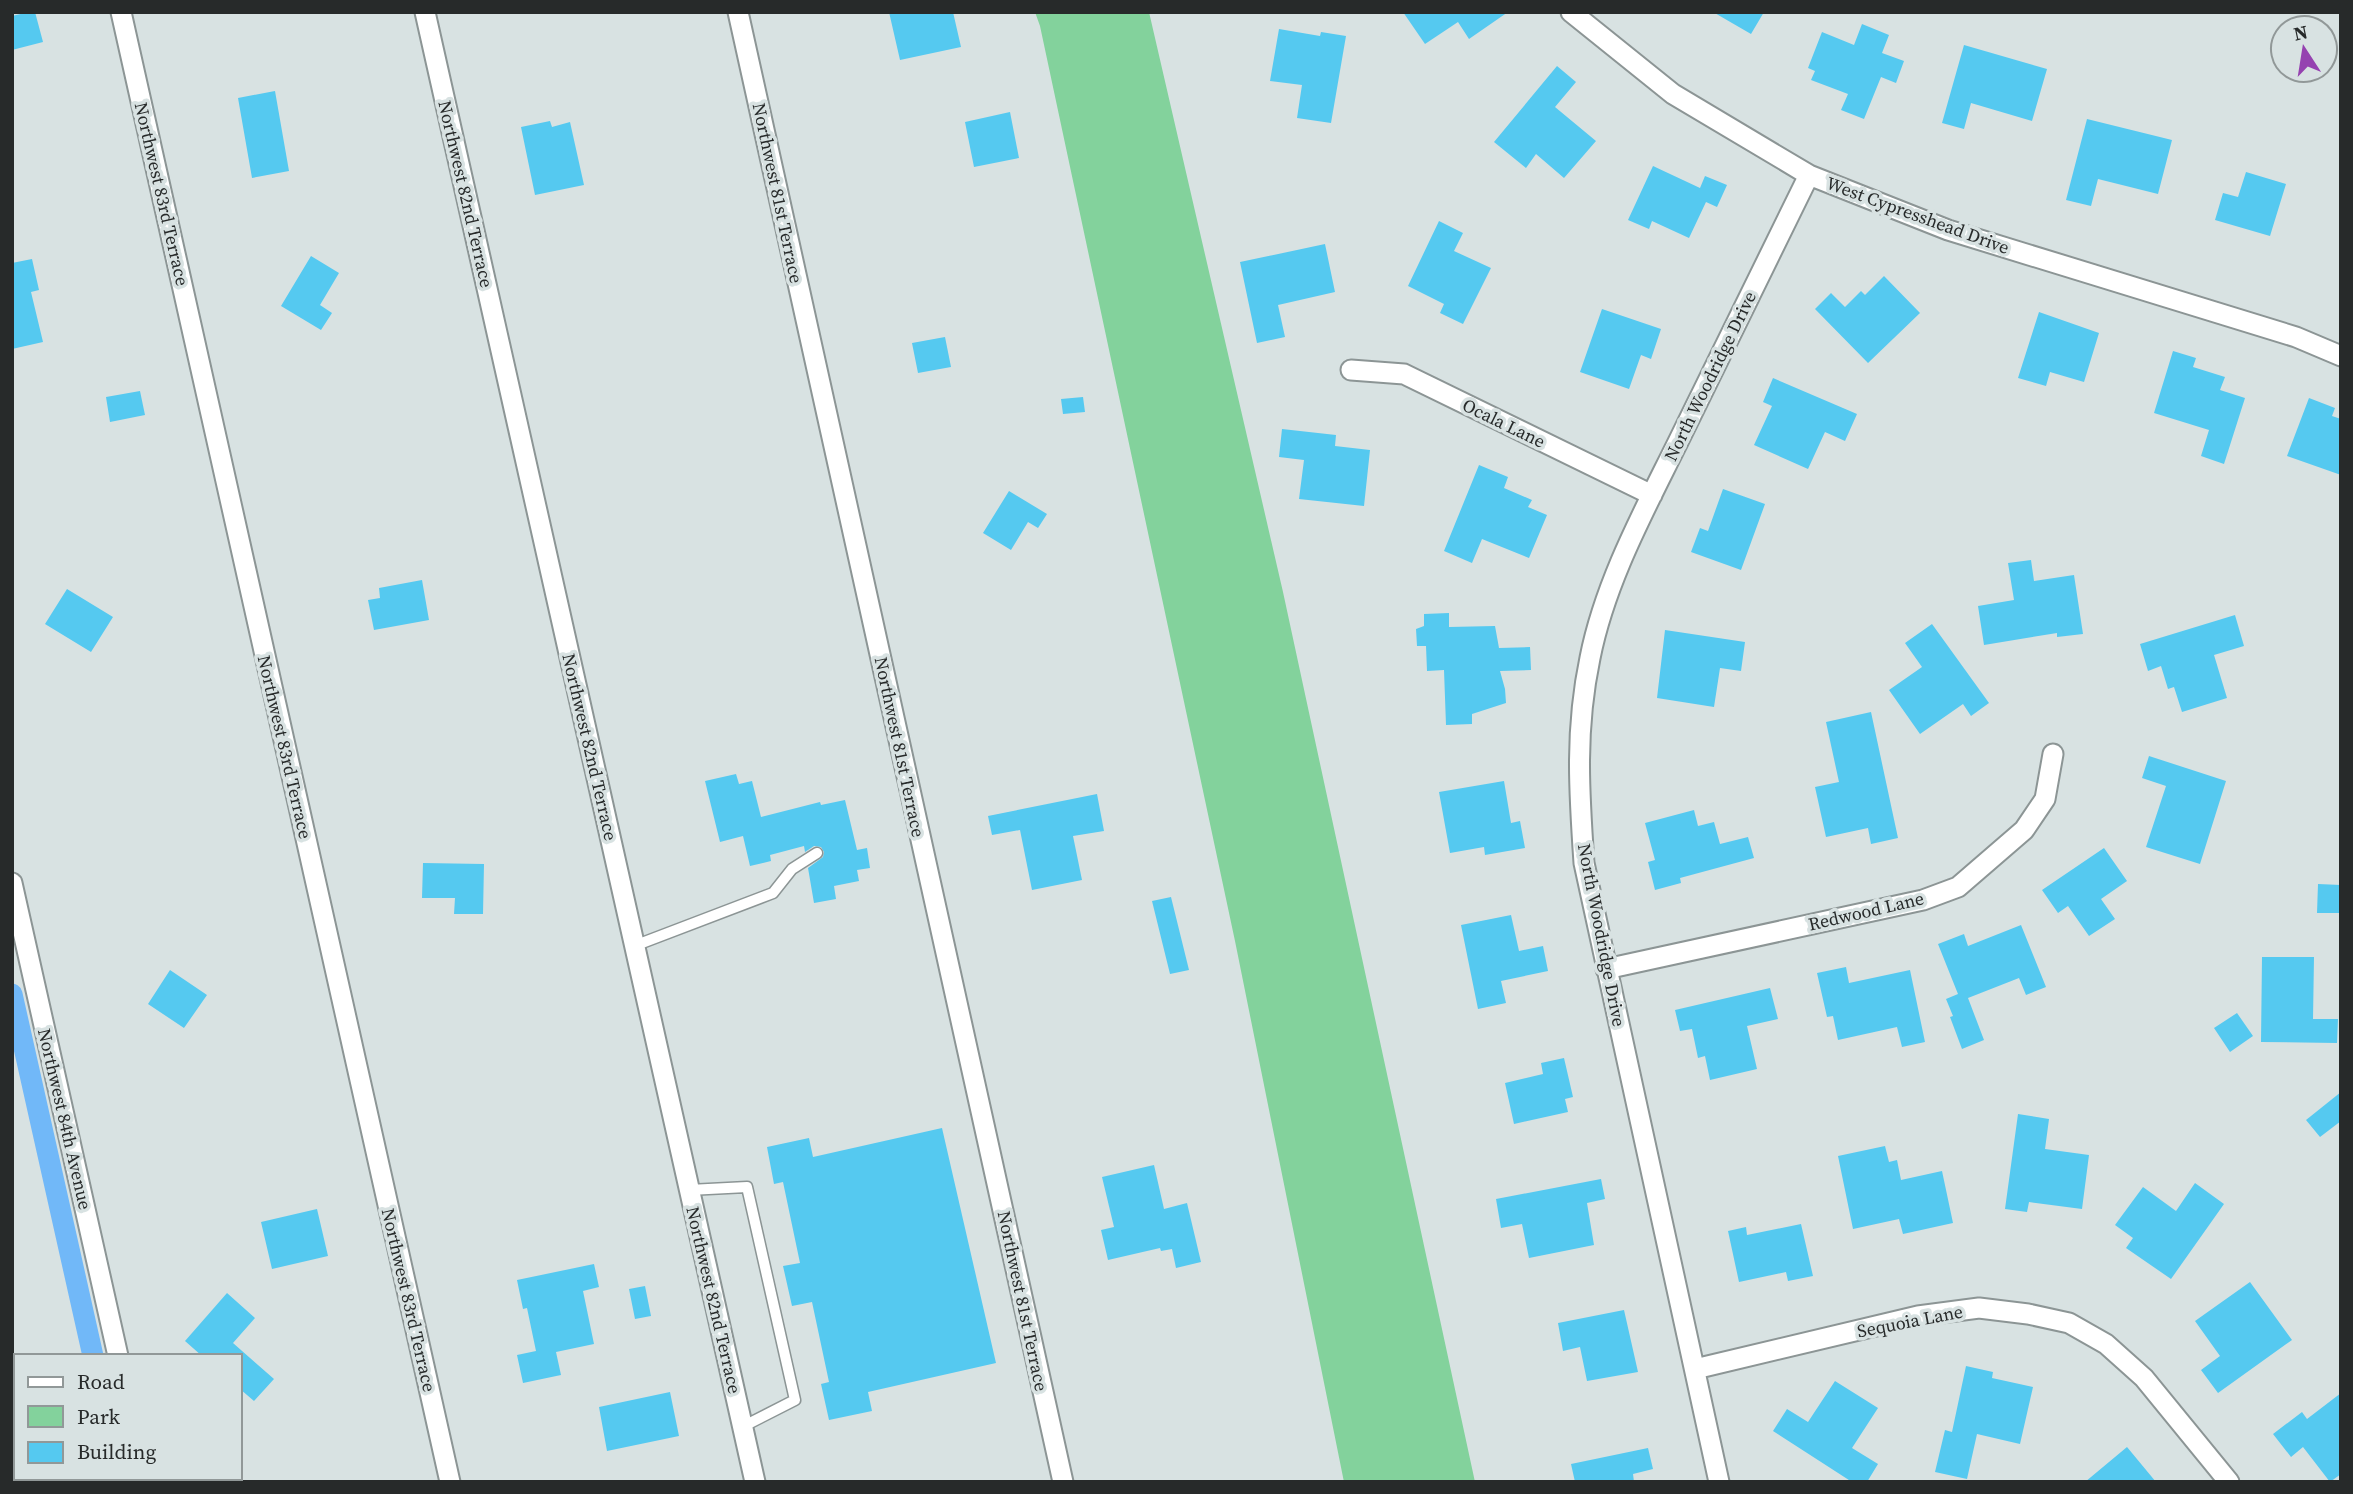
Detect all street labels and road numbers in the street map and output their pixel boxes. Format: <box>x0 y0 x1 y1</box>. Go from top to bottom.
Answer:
street label: Northwest 82nd Terrace <box>432 98 500 290</box>
street label: Northwest 83rd Terrace <box>129 100 195 288</box>
street label: Northwest 81st Terrace <box>747 100 809 286</box>
street label: West Cypresshead Drive <box>1823 170 2013 260</box>
street label: North Woodridge Drive <box>1658 287 1762 465</box>
street label: Ocala Lane <box>1458 392 1550 454</box>
street label: Northwest 82nd Terrace <box>556 651 624 843</box>
street label: Northwest 83rd Terrace <box>252 653 318 841</box>
street label: Northwest 81st Terrace <box>869 654 931 840</box>
street label: North Woodridge Drive <box>1572 841 1632 1029</box>
street label: Redwood Lane <box>1806 886 1926 936</box>
street label: Northwest 84th Avenue <box>32 1026 98 1212</box>
street label: Northwest 82nd Terrace <box>680 1204 748 1396</box>
street label: Northwest 83rd Terrace <box>376 1206 442 1394</box>
street label: Northwest 81st Terrace <box>992 1208 1054 1394</box>
street label: Sequoia Lane <box>1855 1298 1965 1344</box>

